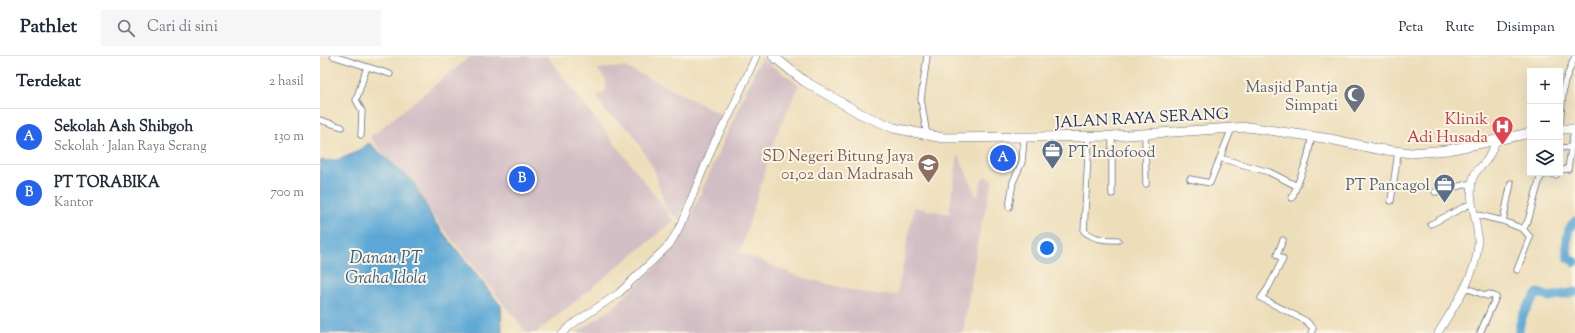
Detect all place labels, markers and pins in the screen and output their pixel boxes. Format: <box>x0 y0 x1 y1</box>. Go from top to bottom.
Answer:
place label: Masjid Pantja Simpati <box>1245 77 1339 118</box>
mosque icon: Masjid Pantja Simpati <box>1341 82 1367 115</box>
place label: Klinik Adi Husada <box>1407 109 1489 150</box>
hospital icon: Klinik Adi Husada <box>1490 114 1516 147</box>
office icon: PT Indofood <box>1040 138 1066 171</box>
place label: PT Indofood <box>1068 142 1156 165</box>
pin: A <box>990 143 1016 173</box>
place label: SD Negeri Bitung Jaya 01,02 dan Madrasah <box>762 146 915 187</box>
school or university icon: SD Negeri Bitung Jaya 01,02 dan Madrasah <box>916 151 942 184</box>
pin: B <box>509 164 535 194</box>
office icon: PT Pancagol <box>1432 171 1458 204</box>
place label: PT Pancagol <box>1346 175 1431 198</box>

